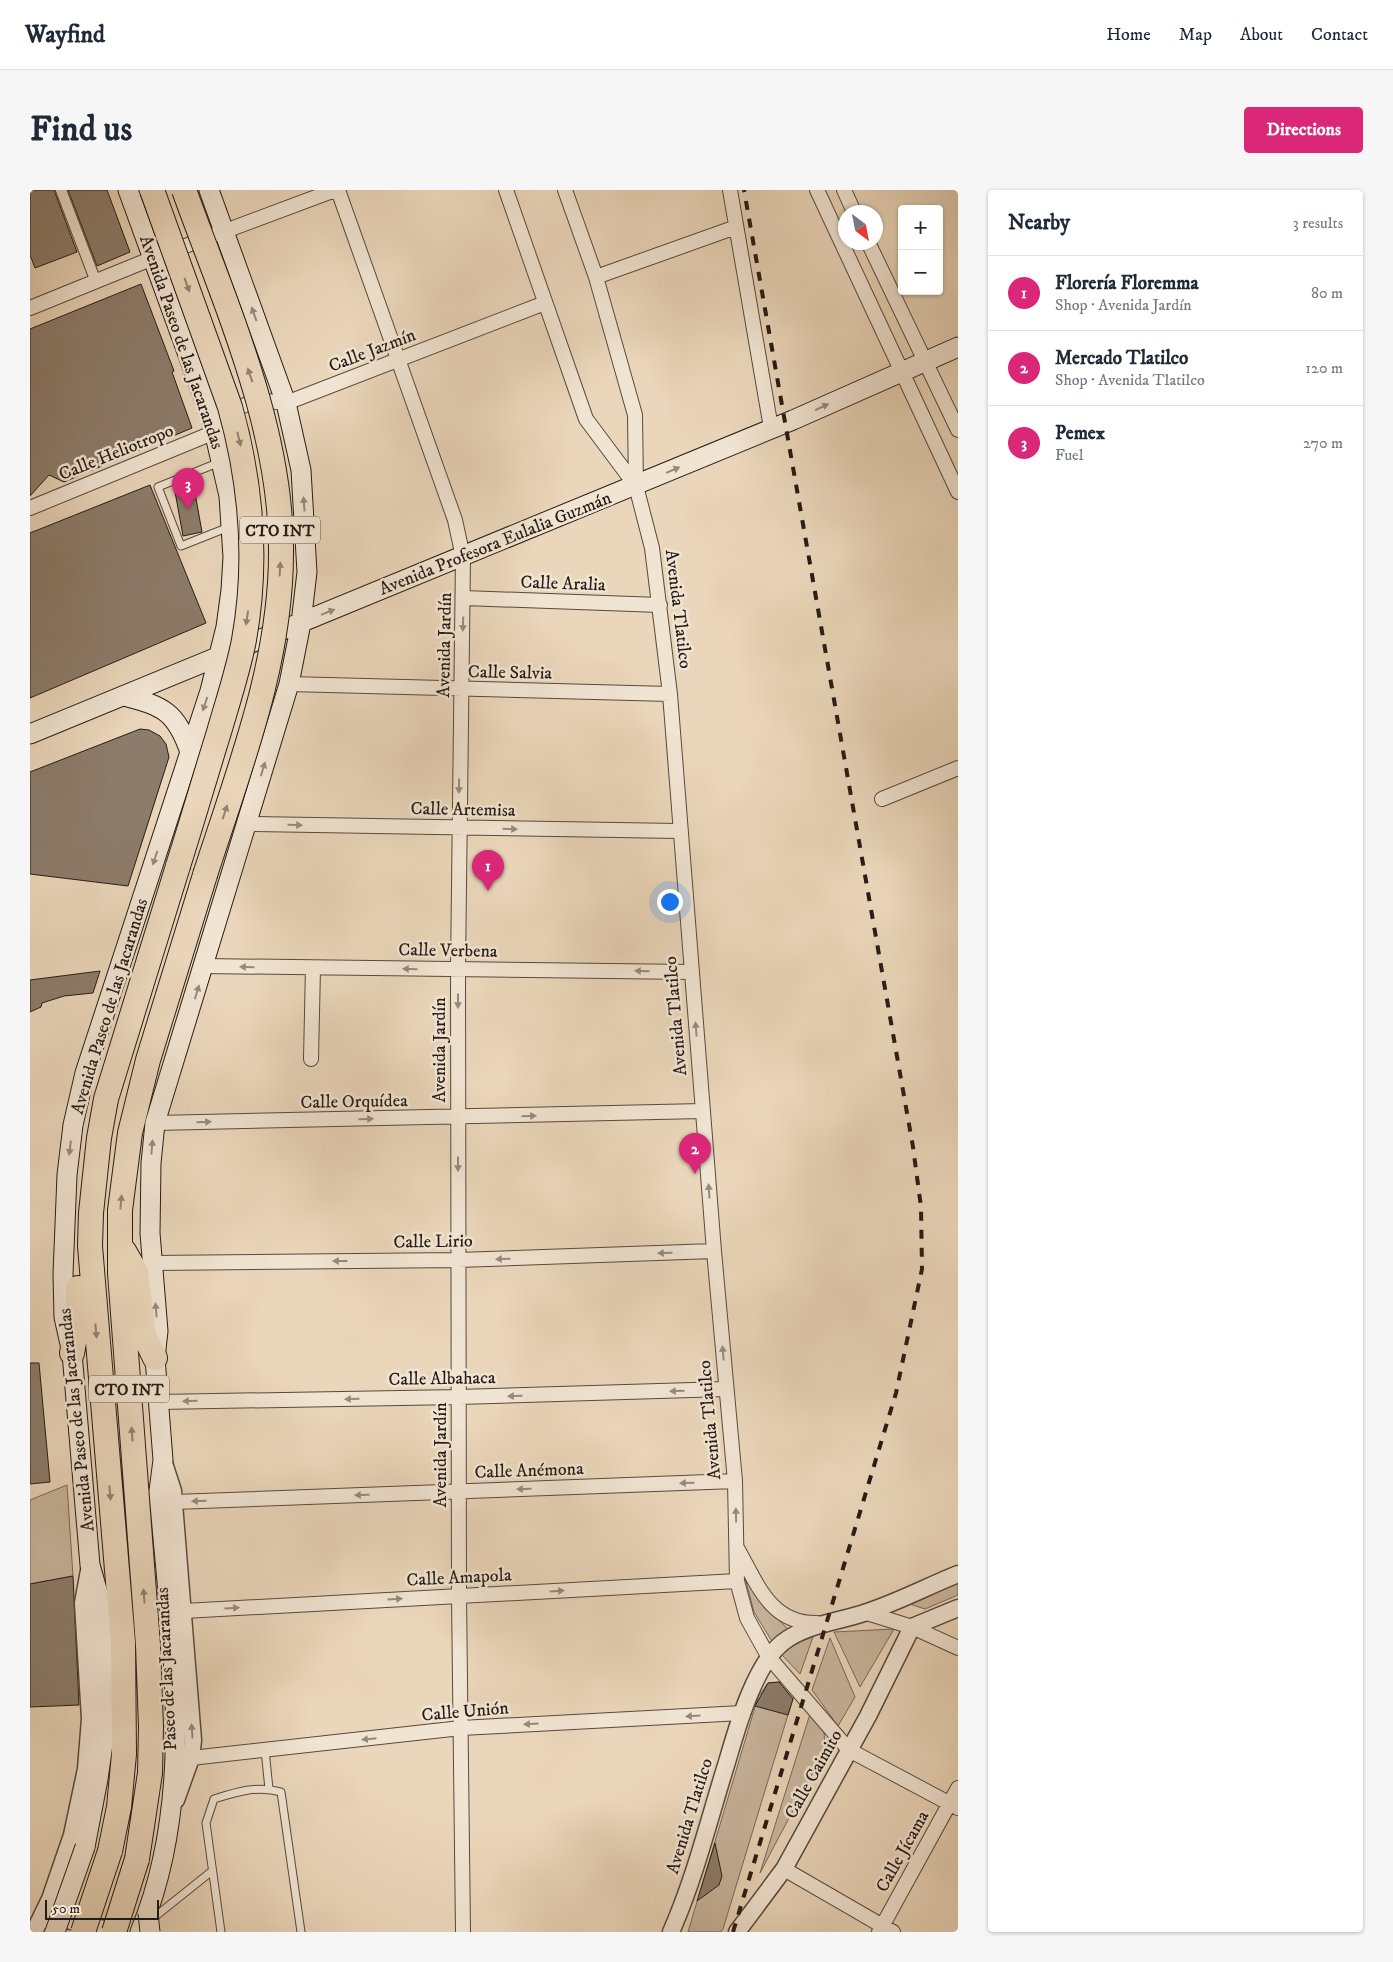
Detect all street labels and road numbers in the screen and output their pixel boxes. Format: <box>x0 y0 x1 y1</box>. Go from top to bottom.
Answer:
street label: Avenida Paseo de las Jacarandas <box>134 233 228 452</box>
street label: Calle Jazmín <box>326 324 420 378</box>
street label: Calle Heliotropo <box>56 420 177 486</box>
street label: Avenida Profesora Eulalia Guzmán <box>376 487 615 601</box>
road number: CTO INT <box>240 516 320 544</box>
street label: Avenida Tlatilco <box>660 548 696 670</box>
street label: Calle Aralia <box>520 572 606 596</box>
street label: Avenida Jardín <box>433 592 457 698</box>
street label: Calle Salvia <box>468 661 553 685</box>
street label: Calle Artemisa <box>410 798 516 822</box>
street label: Avenida Paseo de las Jacarandas <box>67 896 153 1117</box>
street label: Calle Verbena <box>398 939 498 963</box>
street label: Avenida Tlatilco <box>660 955 692 1077</box>
street label: Avenida Jardín <box>429 997 451 1103</box>
street label: Calle Orquídea <box>300 1090 408 1114</box>
street label: Calle Lirio <box>393 1230 473 1254</box>
street label: Avenida Paseo de las Jacarandas <box>54 1307 100 1533</box>
street label: Avenida Tlatilco <box>694 1359 726 1481</box>
street label: Calle Albahaca <box>388 1367 496 1391</box>
road number: CTO INT <box>89 1376 169 1402</box>
street label: Avenida Jardín <box>430 1402 452 1508</box>
street label: Calle Anémona <box>474 1458 584 1484</box>
street label: Calle Amapola <box>406 1564 512 1592</box>
street label: Paseo de las Jacarandas <box>152 1587 182 1751</box>
street label: Calle Unión <box>421 1697 510 1727</box>
street label: Calle Caimito <box>780 1726 848 1823</box>
street label: Avenida Tlatilco <box>662 1756 718 1877</box>
street label: Calle Jícama <box>872 1807 934 1896</box>

